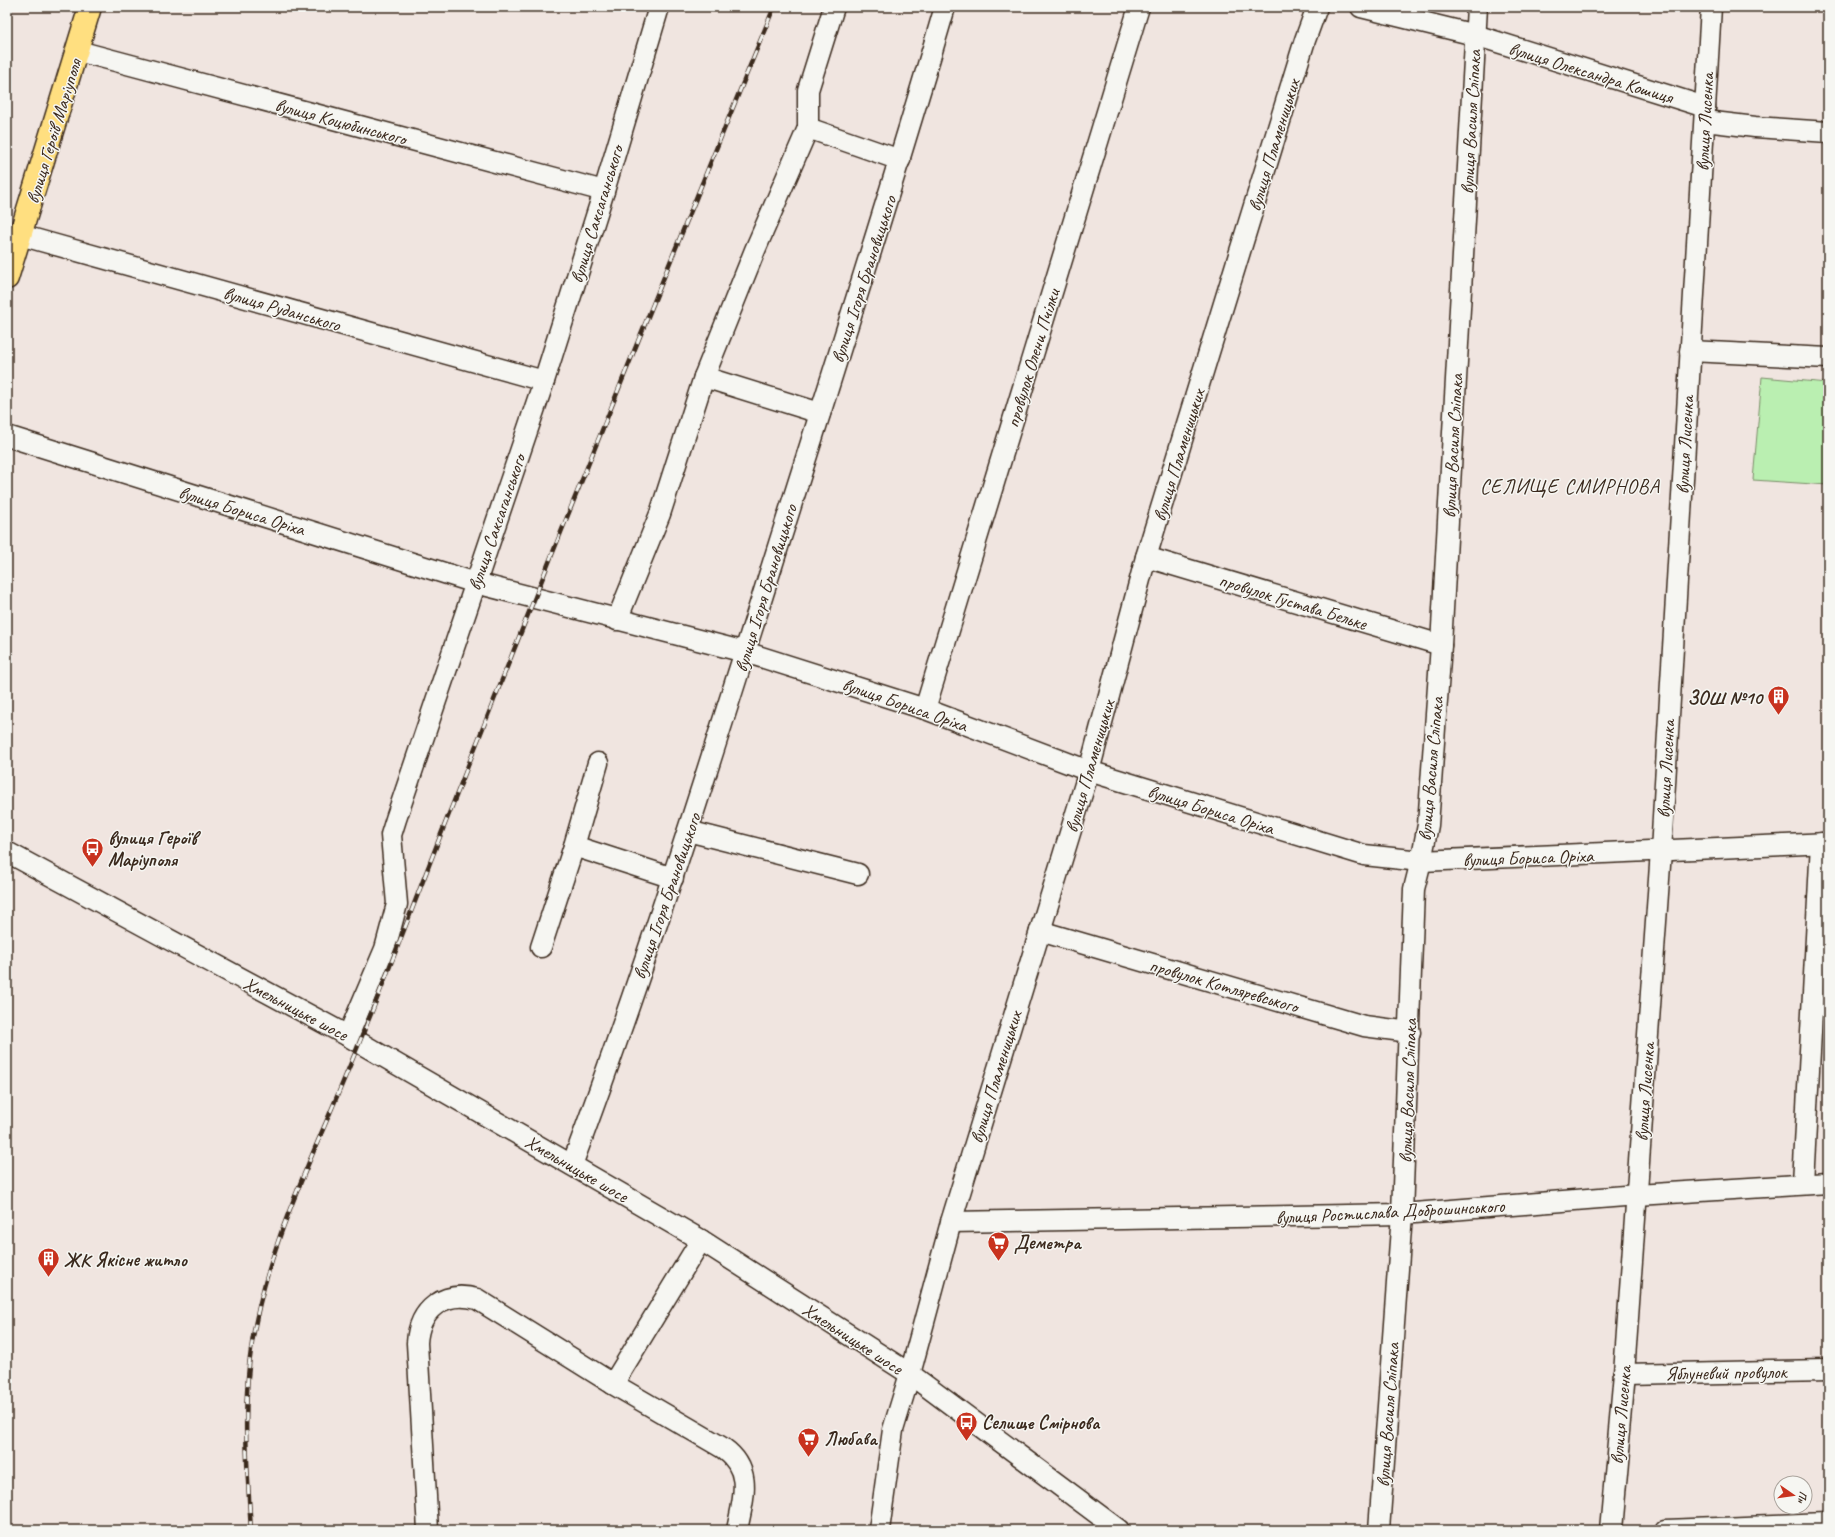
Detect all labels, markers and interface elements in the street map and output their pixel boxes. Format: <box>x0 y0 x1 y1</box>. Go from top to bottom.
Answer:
street label: вулиця Олександра Кошиця <box>1506 37 1677 110</box>
street label: вулиця Василя Сліпака <box>1455 48 1487 195</box>
street label: вулиця Героїв Маріуполя <box>21 55 88 206</box>
street label: вулиця Лисенка <box>1690 70 1720 172</box>
street label: вулиця Пламеницьких <box>1242 75 1306 214</box>
street label: вулиця Коцюбинського <box>273 93 411 152</box>
street label: вулиця Саксаганського <box>565 140 630 286</box>
street label: вулиця Ігоря Брановицького <box>826 192 903 366</box>
street label: вулиця Руданського <box>221 281 344 337</box>
street label: провулок Олени Пчілки <box>1000 285 1066 430</box>
street label: вулиця Василя Сліпака <box>1437 372 1469 519</box>
street label: вулиця Пламеницьких <box>1147 385 1211 524</box>
street label: вулиця Лисенка <box>1670 393 1700 495</box>
street label: вулиця Саксаганського <box>462 449 532 594</box>
district label: СЕЛИЩЕ СМИРНОВА <box>1480 474 1660 499</box>
street label: вулиця Бориса Оріха <box>176 480 309 542</box>
street label: вулиця Ігоря Брановицького <box>729 500 803 675</box>
street label: провулок Густава Бельке <box>1216 568 1371 636</box>
street label: вулиця Бориса Оріха <box>839 672 972 738</box>
building icon: ЗОШ №10 <box>1765 684 1791 717</box>
place label: ЗОШ №10 <box>1688 686 1764 710</box>
street label: вулиця Василя Сліпака <box>1413 695 1449 842</box>
street label: вулиця Пламеницьких <box>1060 696 1121 835</box>
street label: вулиця Лисенка <box>1651 717 1681 819</box>
street label: вулиця Бориса Оріха <box>1145 779 1278 841</box>
street label: вулиця Ігоря Брановицького <box>627 809 707 982</box>
place label: вулиця Героїв Маріуполя <box>108 826 201 872</box>
bus stop icon: вулиця Героїв Маріуполя <box>79 835 105 868</box>
street label: вулиця Бориса Оріха <box>1462 844 1595 872</box>
street label: провулок Котляревського <box>1147 953 1303 1019</box>
street label: Хмельницьке шосе <box>239 971 353 1047</box>
street label: вулиця Пламеницьких <box>964 1007 1028 1146</box>
street label: вулиця Василя Сліпака <box>1393 1017 1423 1164</box>
street label: вулиця Лисенка <box>1630 1040 1661 1142</box>
street label: Хмельницьке шосе <box>521 1130 634 1209</box>
street label: вулиця Ростислава Доброшинського <box>1275 1194 1506 1230</box>
supermarket icon: Деметра <box>985 1229 1011 1262</box>
place label: Деметра <box>1014 1231 1082 1255</box>
building icon: ЖК Якісне житло <box>35 1246 61 1279</box>
place label: ЖК Якісне житло <box>64 1248 189 1272</box>
street label: Хмельницьке шосе <box>798 1297 909 1381</box>
street label: вулиця Василя Сліпака <box>1371 1341 1405 1488</box>
street label: Яблуневий провулок <box>1665 1360 1789 1386</box>
street label: вулиця Лисенка <box>1605 1363 1637 1465</box>
bus stop icon: Селище Смірнова <box>954 1409 980 1442</box>
place label: Селище Смірнова <box>982 1411 1101 1435</box>
supermarket icon: Любава <box>796 1425 822 1458</box>
place label: Любава <box>824 1427 878 1451</box>
north arrow <box>1773 1475 1813 1515</box>
text: Пн <box>1794 1490 1811 1506</box>

